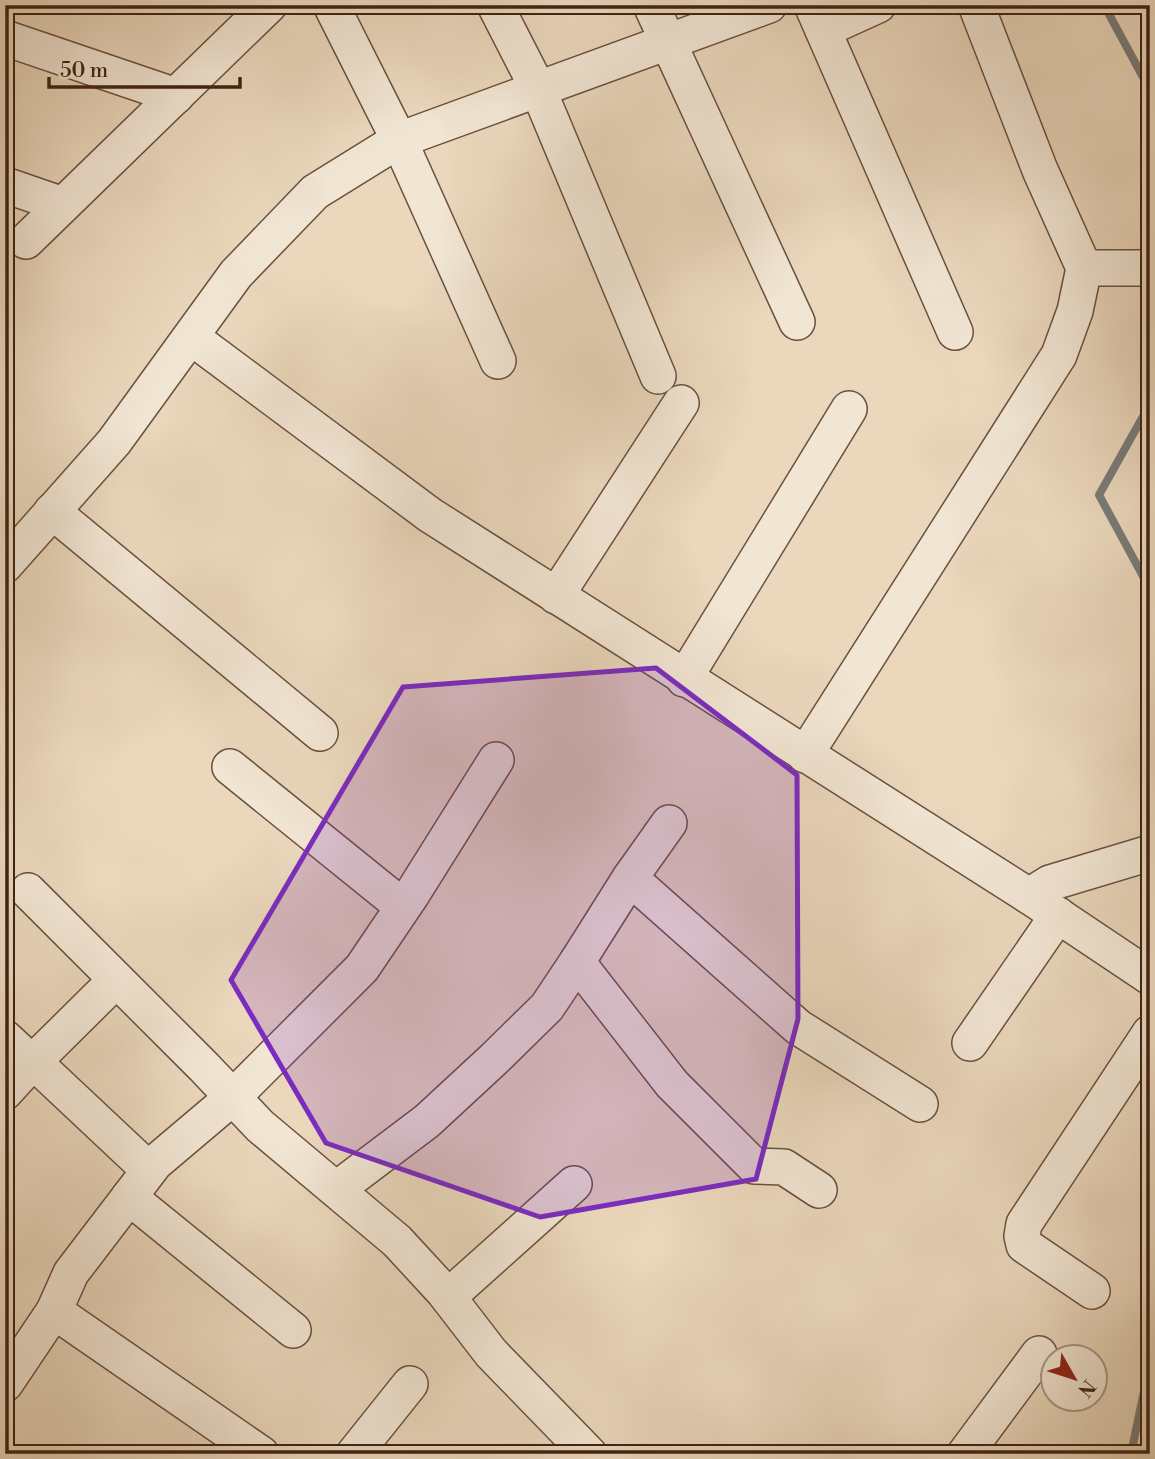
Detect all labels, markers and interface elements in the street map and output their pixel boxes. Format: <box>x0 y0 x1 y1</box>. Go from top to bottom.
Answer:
scale bar <box>49 46 240 90</box>
text: 50 m <box>60 58 108 84</box>
north arrow <box>1040 1344 1110 1414</box>
text: N <box>1072 1375 1100 1401</box>

